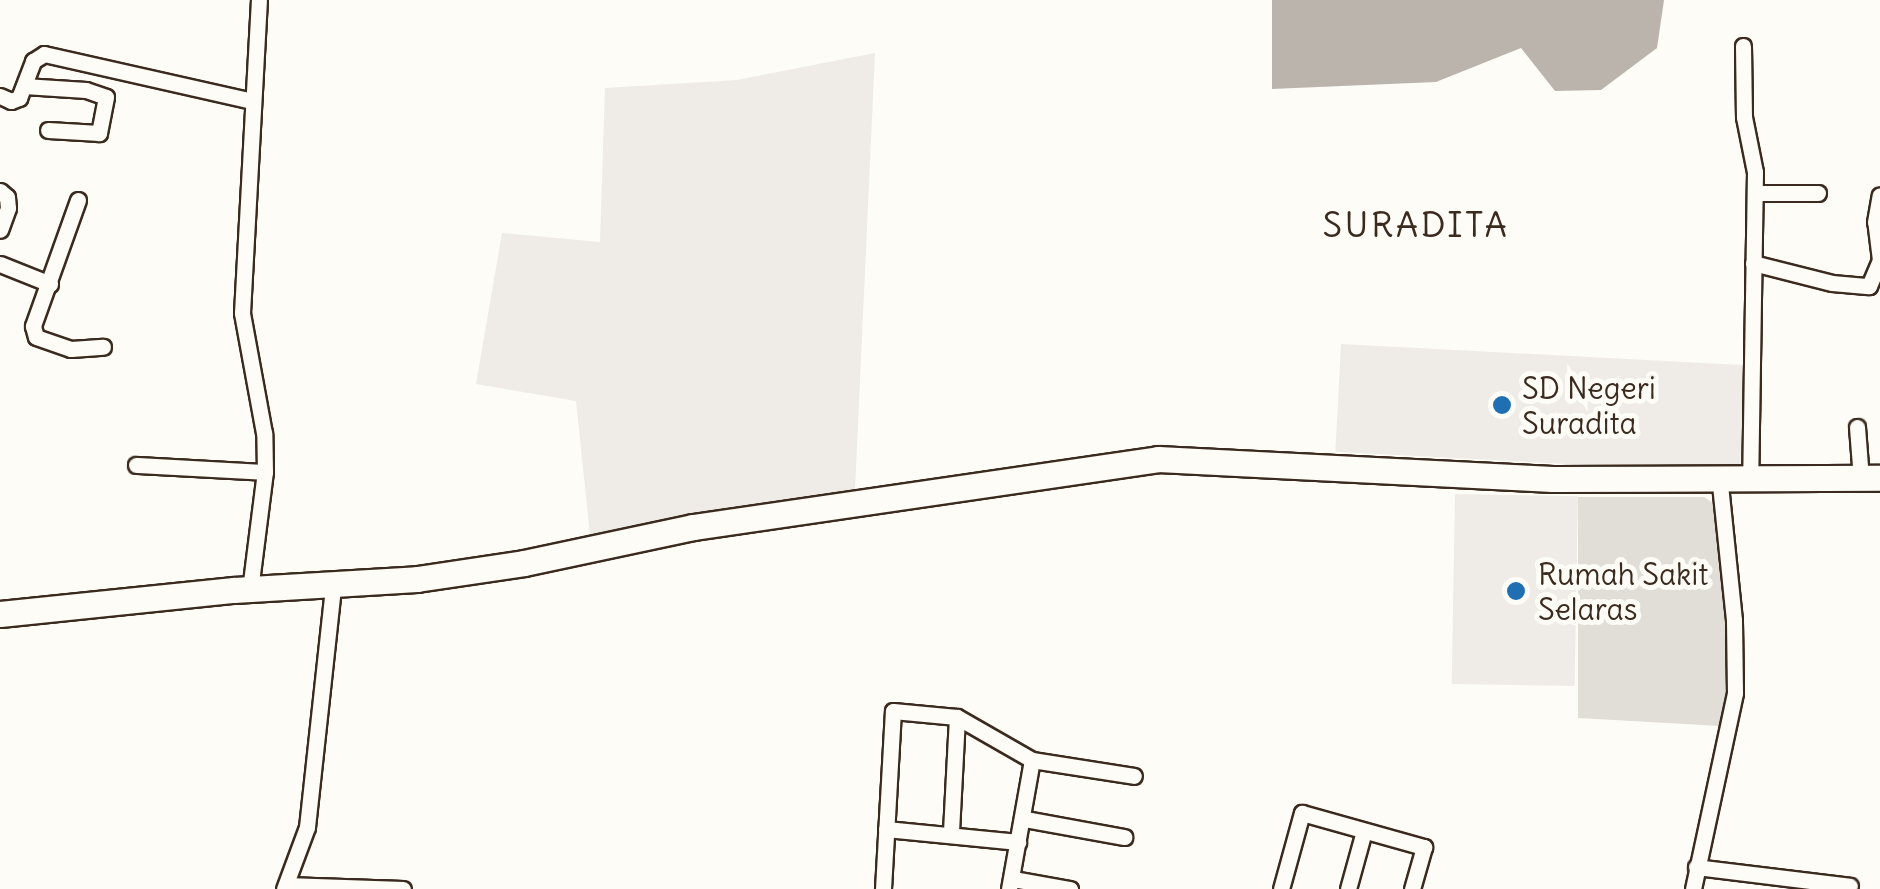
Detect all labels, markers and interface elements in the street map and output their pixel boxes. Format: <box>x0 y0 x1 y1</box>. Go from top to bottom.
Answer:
district label: SURADITA <box>1323 203 1509 245</box>
place label: SD Negeri Suradita <box>1522 370 1656 440</box>
marker: SD Negeri Suradita <box>1491 394 1513 416</box>
place label: Rumah Sakit Selaras <box>1538 556 1708 626</box>
marker: Rumah Sakit Selaras <box>1503 578 1529 604</box>

